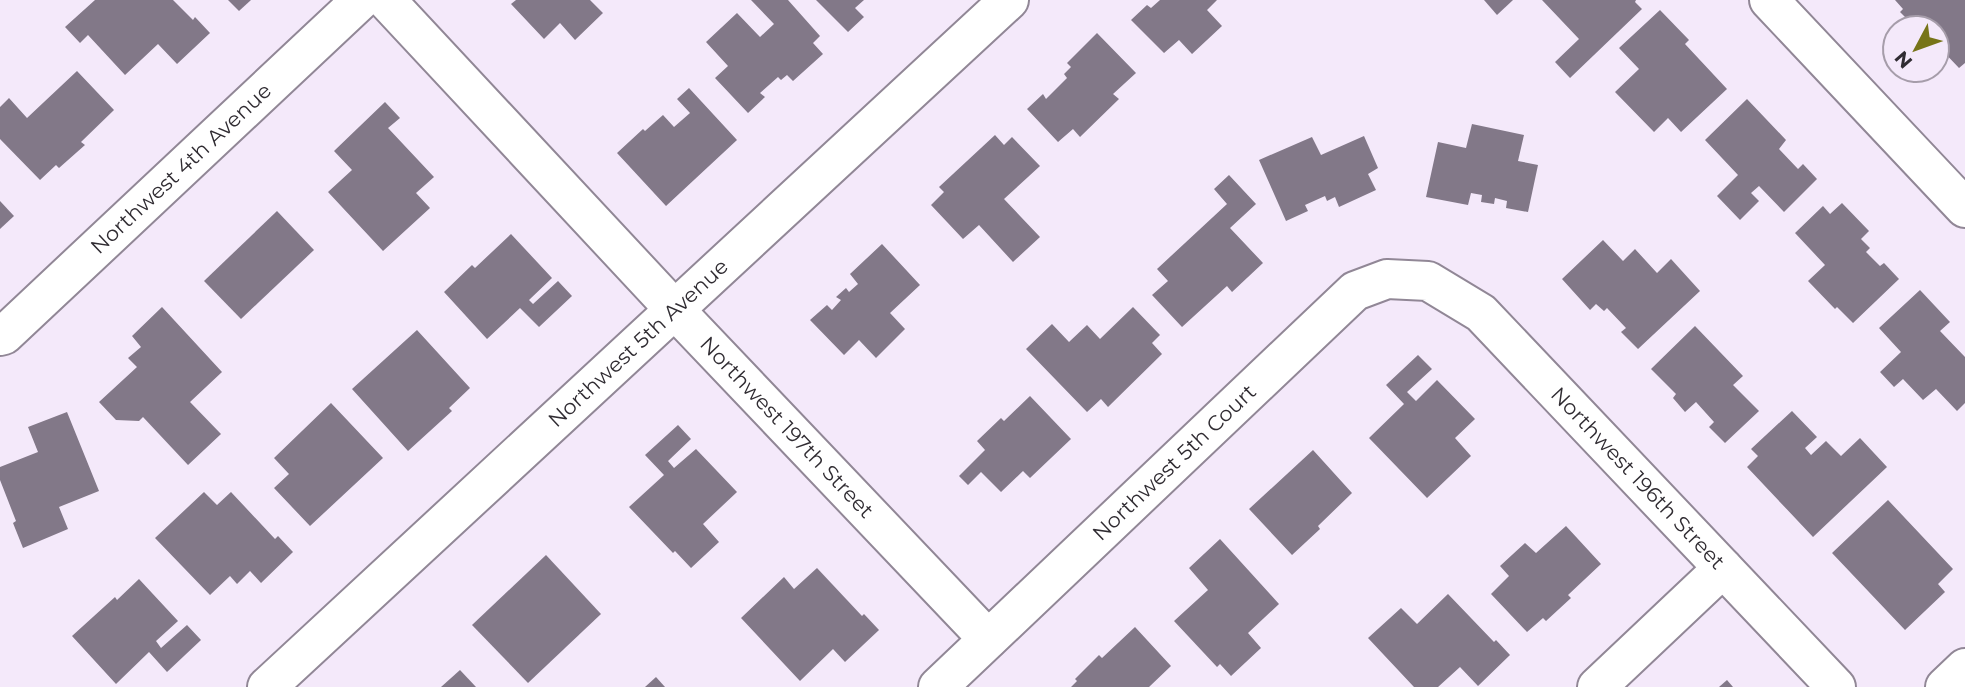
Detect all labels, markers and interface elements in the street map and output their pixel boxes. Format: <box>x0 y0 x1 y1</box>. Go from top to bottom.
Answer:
north arrow <box>1881 14 1951 84</box>
text: N <box>1890 46 1917 73</box>
street label: Northwest 4th Avenue <box>85 78 276 259</box>
street label: Northwest 5th Avenue <box>543 253 733 432</box>
street label: Northwest 197th Street <box>695 331 879 523</box>
street label: Northwest 5th Court <box>1087 379 1261 546</box>
street label: Northwest 196th Street <box>1546 382 1730 574</box>

